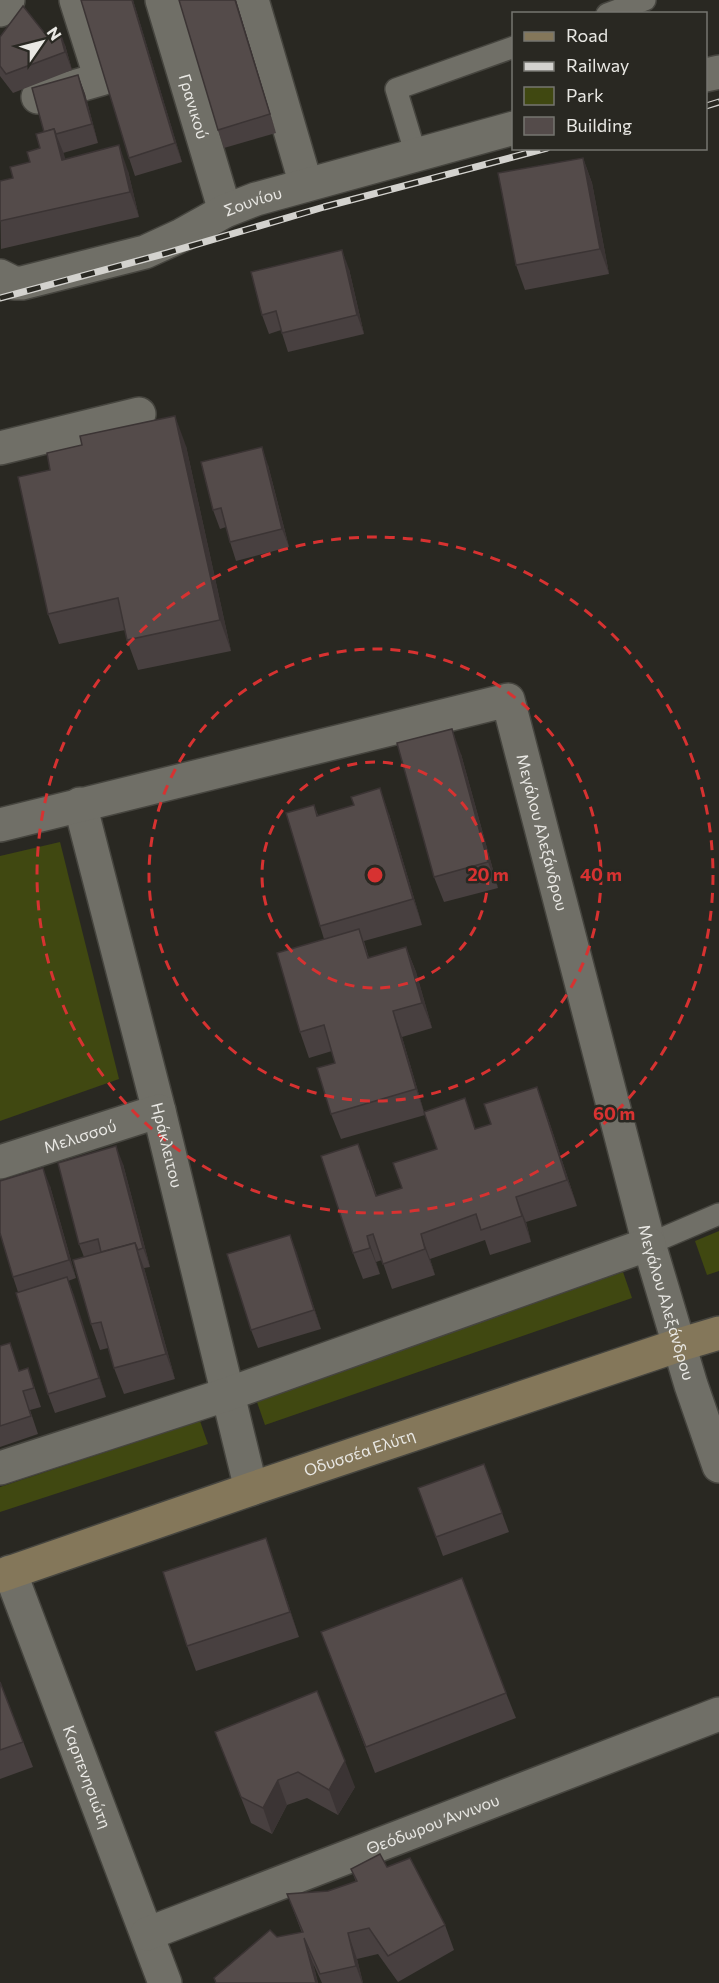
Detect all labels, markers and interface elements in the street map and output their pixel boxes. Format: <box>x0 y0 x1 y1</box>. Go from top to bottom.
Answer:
north arrow <box>12 12 72 72</box>
legend <box>512 12 707 150</box>
text: N <box>43 23 66 43</box>
text: Road <box>566 24 608 46</box>
text: Railway <box>566 54 629 76</box>
street label: Γρανικού <box>176 71 213 141</box>
text: Park <box>566 84 604 106</box>
text: Building <box>566 114 632 136</box>
street label: Σουνίου <box>221 182 284 220</box>
street label: Μεγάλου Αλεξάνδρου <box>513 752 572 913</box>
text: 20 m <box>467 863 509 885</box>
text: 40 m <box>580 863 622 885</box>
centre of rings <box>365 865 385 885</box>
street label: Ηράκλειτου <box>148 1100 187 1189</box>
text: 60 m <box>593 1102 635 1124</box>
street label: Μελισσού <box>41 1115 118 1156</box>
street label: Μεγάλου Αλεξάνδρου <box>635 1222 699 1382</box>
street label: Οδυσσέα Ελύτη <box>301 1425 417 1480</box>
street label: Καρπενησιώτη <box>60 1723 116 1831</box>
street label: Θεόδωρου Άννινου <box>363 1790 502 1858</box>

